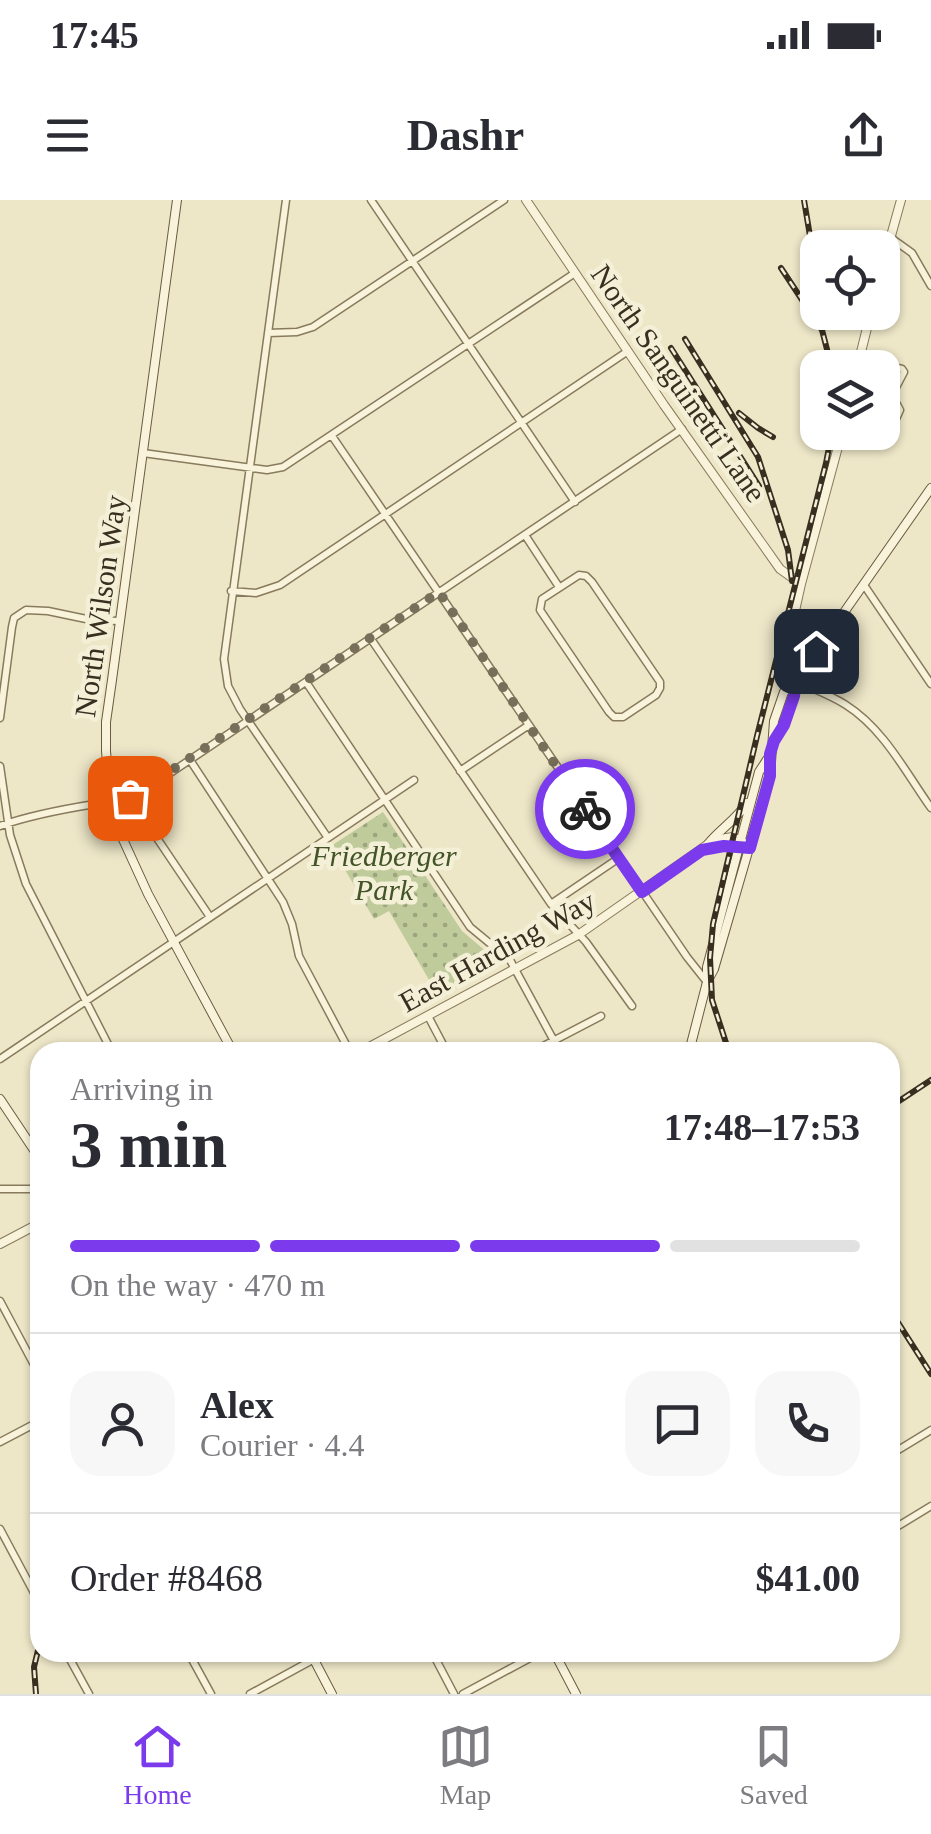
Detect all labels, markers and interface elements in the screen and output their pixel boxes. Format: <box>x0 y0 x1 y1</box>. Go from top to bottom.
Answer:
text: 17:45 <box>50 14 139 56</box>
icon: menu <box>40 108 95 163</box>
icon: share <box>836 108 891 163</box>
text: Dashr <box>407 110 524 160</box>
map controls <box>800 230 900 450</box>
button: locate <box>800 230 900 330</box>
street label: North Sanguinetti Lane <box>585 258 773 508</box>
button: layers <box>800 350 900 450</box>
street label: North Wilson Way <box>68 493 132 719</box>
pin <box>774 609 859 694</box>
icon: home <box>789 624 844 679</box>
pin <box>88 756 173 841</box>
courier <box>535 759 635 859</box>
icon: bag <box>103 771 158 826</box>
icon: bike <box>558 782 613 837</box>
park label: Friedberger Park <box>310 839 457 906</box>
street label: East Harding Way <box>393 884 601 1018</box>
text: Arriving in <box>70 1071 213 1107</box>
text: 17:48–17:53 <box>664 1106 860 1148</box>
text: 3 min <box>70 1109 227 1181</box>
text: On the way · 470 m <box>70 1267 325 1303</box>
button: person <box>70 1371 175 1476</box>
button: chat <box>625 1371 730 1476</box>
button: phone <box>755 1371 860 1476</box>
text: Alex <box>200 1384 274 1426</box>
text: Courier · 4.4 <box>200 1427 364 1463</box>
text: Order #8468 <box>70 1557 263 1599</box>
text: $41.00 <box>756 1557 860 1599</box>
tab: Home <box>123 1719 192 1811</box>
tab: Map <box>438 1719 493 1811</box>
tab: Saved <box>739 1719 808 1811</box>

